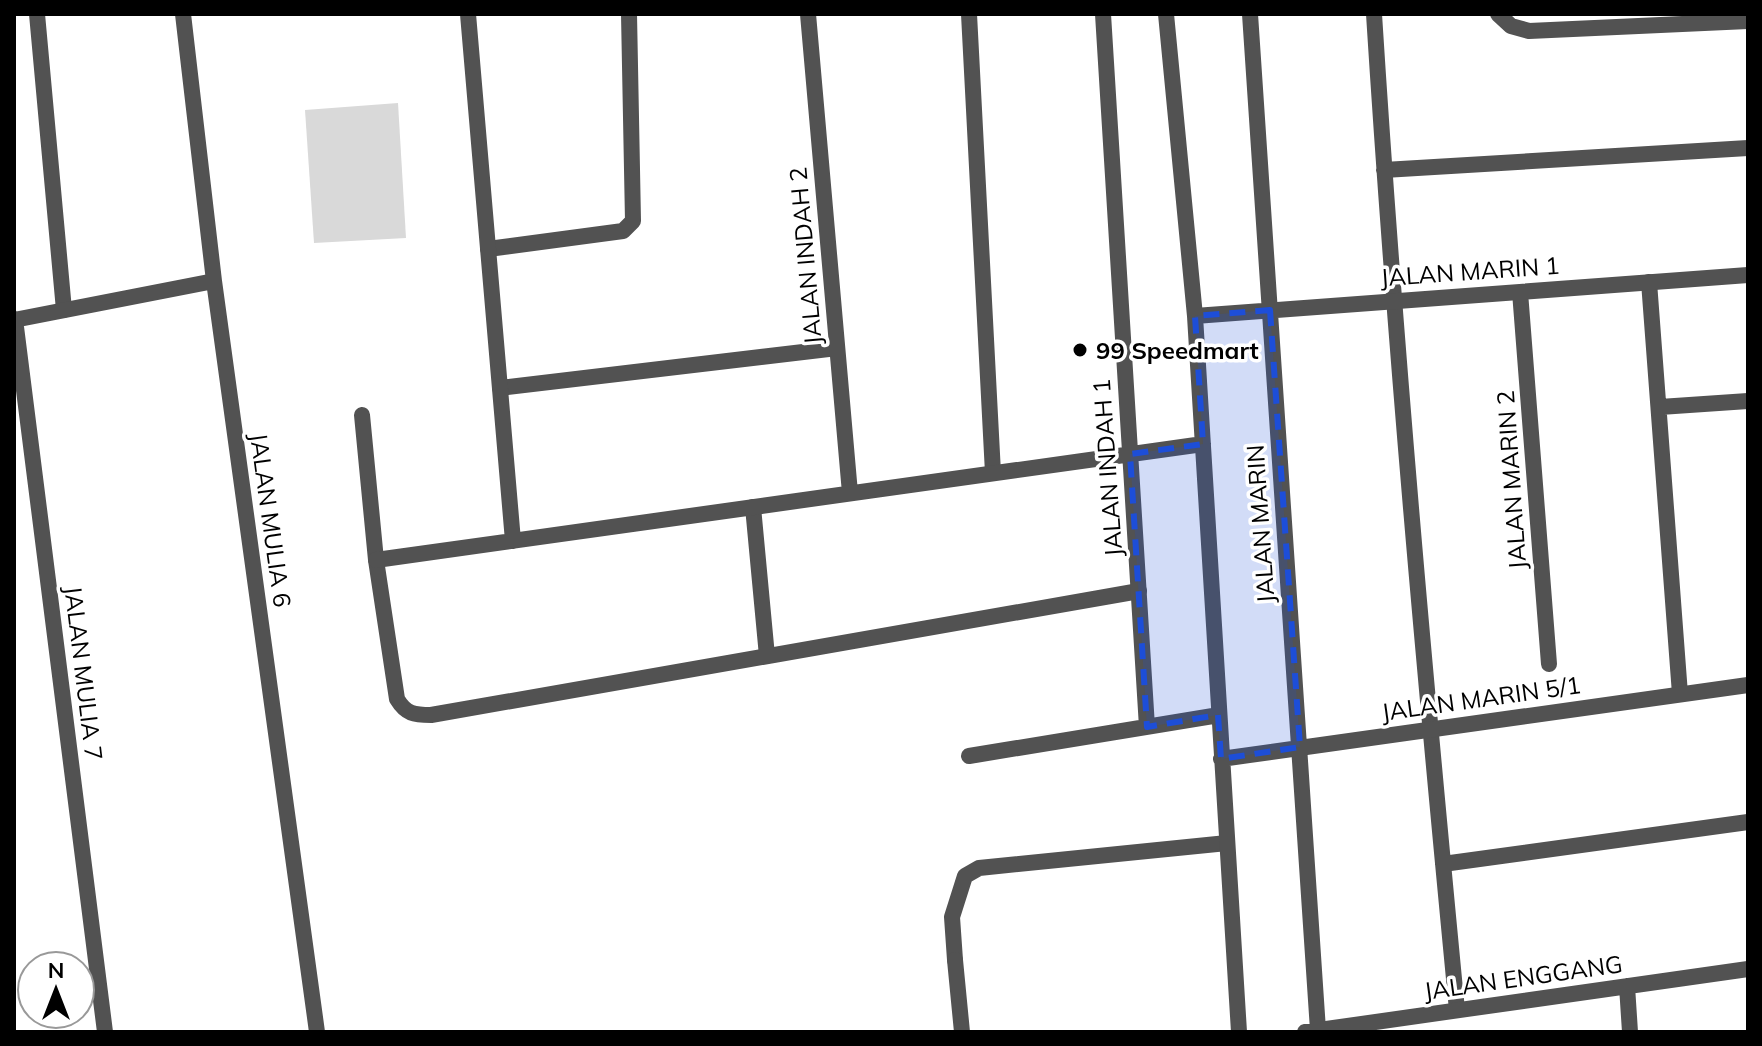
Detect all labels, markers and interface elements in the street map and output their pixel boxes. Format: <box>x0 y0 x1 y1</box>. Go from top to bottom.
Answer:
street label: JALAN INDAH 2 <box>782 166 828 346</box>
street label: JALAN MARIN 1 <box>1379 250 1561 292</box>
place label: 99 Speedmart <box>1096 335 1259 365</box>
marker: 99 Speedmart <box>1071 341 1089 359</box>
street label: JALAN INDAH 1 <box>1086 378 1128 558</box>
street label: JALAN MARIN 2 <box>1490 389 1532 571</box>
street label: JALAN MULIA 6 <box>244 431 298 609</box>
street label: JALAN MARIN <box>1239 444 1281 604</box>
street label: JALAN MULIA 7 <box>58 584 110 762</box>
street label: JALAN MARIN 5/1 <box>1379 669 1583 727</box>
street label: JALAN ENGGANG <box>1422 948 1624 1006</box>
north arrow <box>16 950 96 1030</box>
text: N <box>48 956 64 984</box>

